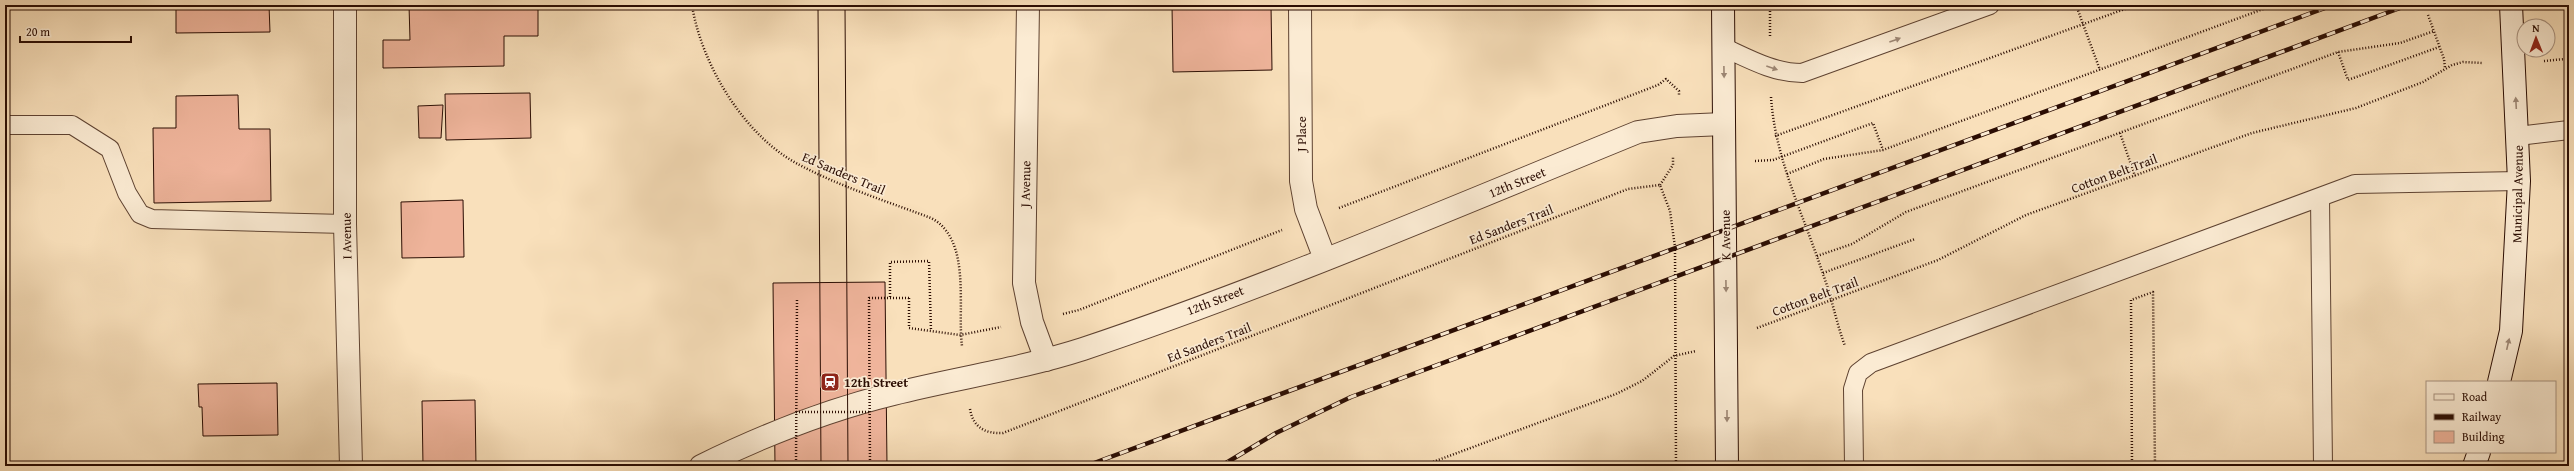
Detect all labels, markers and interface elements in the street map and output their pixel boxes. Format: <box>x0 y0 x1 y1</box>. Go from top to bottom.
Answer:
scale bar <box>20 18 131 44</box>
north arrow <box>2516 18 2556 58</box>
text: N <box>2532 20 2540 36</box>
text: 20 m <box>26 23 50 40</box>
one-way arrow <box>1890 36 1902 42</box>
one-way arrow <box>1721 66 1727 79</box>
one-way arrow <box>1766 66 1778 72</box>
one-way arrow <box>2513 96 2519 109</box>
street label: J Place <box>1292 116 1311 154</box>
street label: Municipal Avenue <box>2507 145 2528 243</box>
street label: Ed Sanders Trail <box>799 147 889 200</box>
street label: Cotton Belt Trail <box>2069 149 2160 198</box>
street label: J Avenue <box>1016 160 1035 210</box>
street label: 12th Street <box>1486 162 1549 203</box>
street label: Ed Sanders Trail <box>1466 200 1556 249</box>
street label: K Avenue <box>1716 210 1735 260</box>
street label: I Avenue <box>337 212 356 260</box>
street label: Cotton Belt Trail <box>1770 272 1861 321</box>
one-way arrow <box>1723 280 1729 293</box>
street label: 12th Street <box>1184 281 1247 320</box>
street label: Ed Sanders Trail <box>1164 318 1254 367</box>
one-way arrow <box>2505 338 2511 350</box>
station icon: 12th Street <box>819 371 841 393</box>
place label: 12th Street <box>844 373 908 392</box>
legend <box>2426 381 2556 453</box>
text: Road <box>2462 388 2488 405</box>
text: Railway <box>2462 408 2501 425</box>
one-way arrow <box>1724 410 1730 423</box>
text: Building <box>2462 428 2505 445</box>

